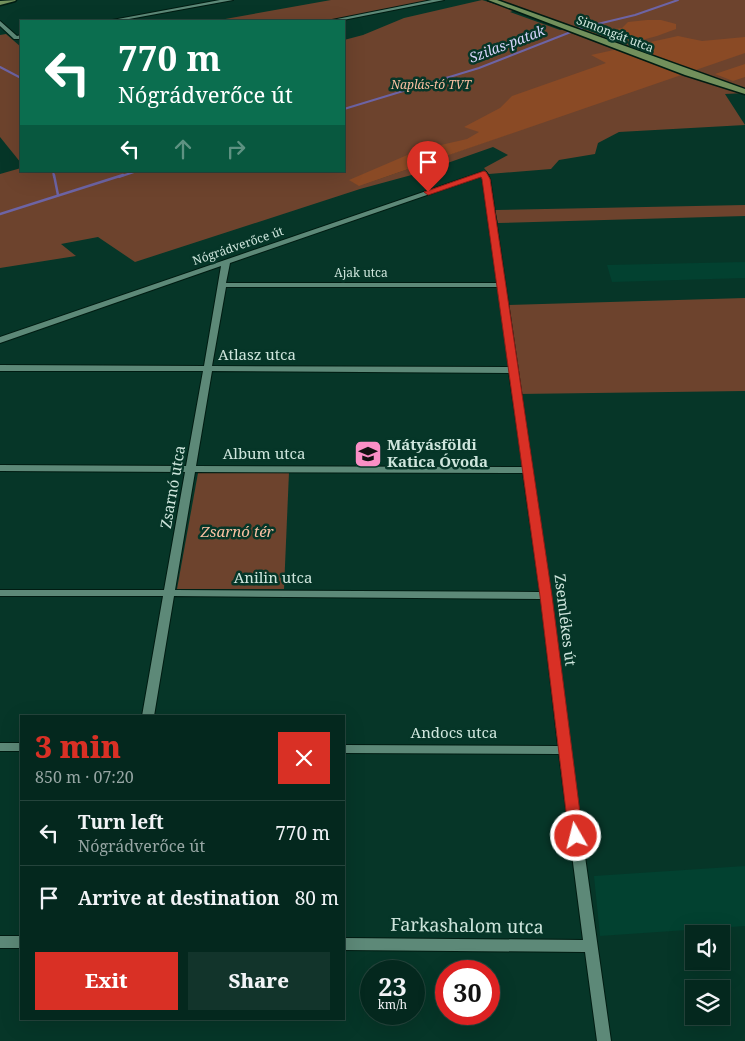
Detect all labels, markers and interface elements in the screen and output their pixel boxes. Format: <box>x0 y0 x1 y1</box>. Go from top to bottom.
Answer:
street label: Simongát utca <box>574 11 656 56</box>
water label: Szilas-patak <box>466 20 548 67</box>
text: 770 m <box>118 34 221 81</box>
icon: left <box>35 40 100 105</box>
park label: Naplás-tó TVT <box>390 76 473 93</box>
text: Nógrádverőce út <box>118 79 293 109</box>
icon: left <box>116 135 144 163</box>
icon: ahead <box>169 135 197 163</box>
icon: right <box>222 135 250 163</box>
pin <box>407 141 449 192</box>
icon: arrive <box>414 148 442 176</box>
street label: Nógrádverőce út <box>190 222 286 269</box>
street label: Ajak utca <box>334 264 388 281</box>
street label: Atlasz utca <box>218 344 296 364</box>
place label: Mátyásföldi Katica Óvoda <box>387 434 488 471</box>
school or university icon: Mátyásföldi Katica Óvoda <box>353 439 383 469</box>
street label: Album utca <box>223 443 305 463</box>
street label: Zsarnó utca <box>155 444 189 530</box>
park label: Zsarnó tér <box>199 521 275 541</box>
street label: Anilin utca <box>234 567 312 587</box>
street label: Zsemlékes út <box>550 573 582 667</box>
street label: Andocs utca <box>411 722 497 742</box>
text: 3 min <box>35 726 121 767</box>
button: close <box>278 732 330 784</box>
text: 850 m · 07:20 <box>35 766 134 788</box>
text: Turn left <box>78 809 164 835</box>
position arrow <box>549 809 601 861</box>
icon: left <box>35 819 63 847</box>
text: 770 m <box>275 820 330 846</box>
text: Nógrádverőce út <box>78 835 205 857</box>
icon: arrive <box>35 884 63 912</box>
text: Arrive at destination <box>78 885 280 911</box>
text: 80 m <box>295 885 339 911</box>
street label: Farkashalom utca <box>390 912 544 938</box>
map controls <box>685 925 730 1025</box>
button: sound <box>685 925 730 970</box>
button: Exit <box>35 952 178 1010</box>
button: Share <box>188 952 330 1010</box>
speed limit sign: 30 <box>435 960 500 1025</box>
text: 23 <box>378 969 407 1003</box>
button: layers <box>685 980 730 1025</box>
text: km/h <box>378 996 407 1013</box>

